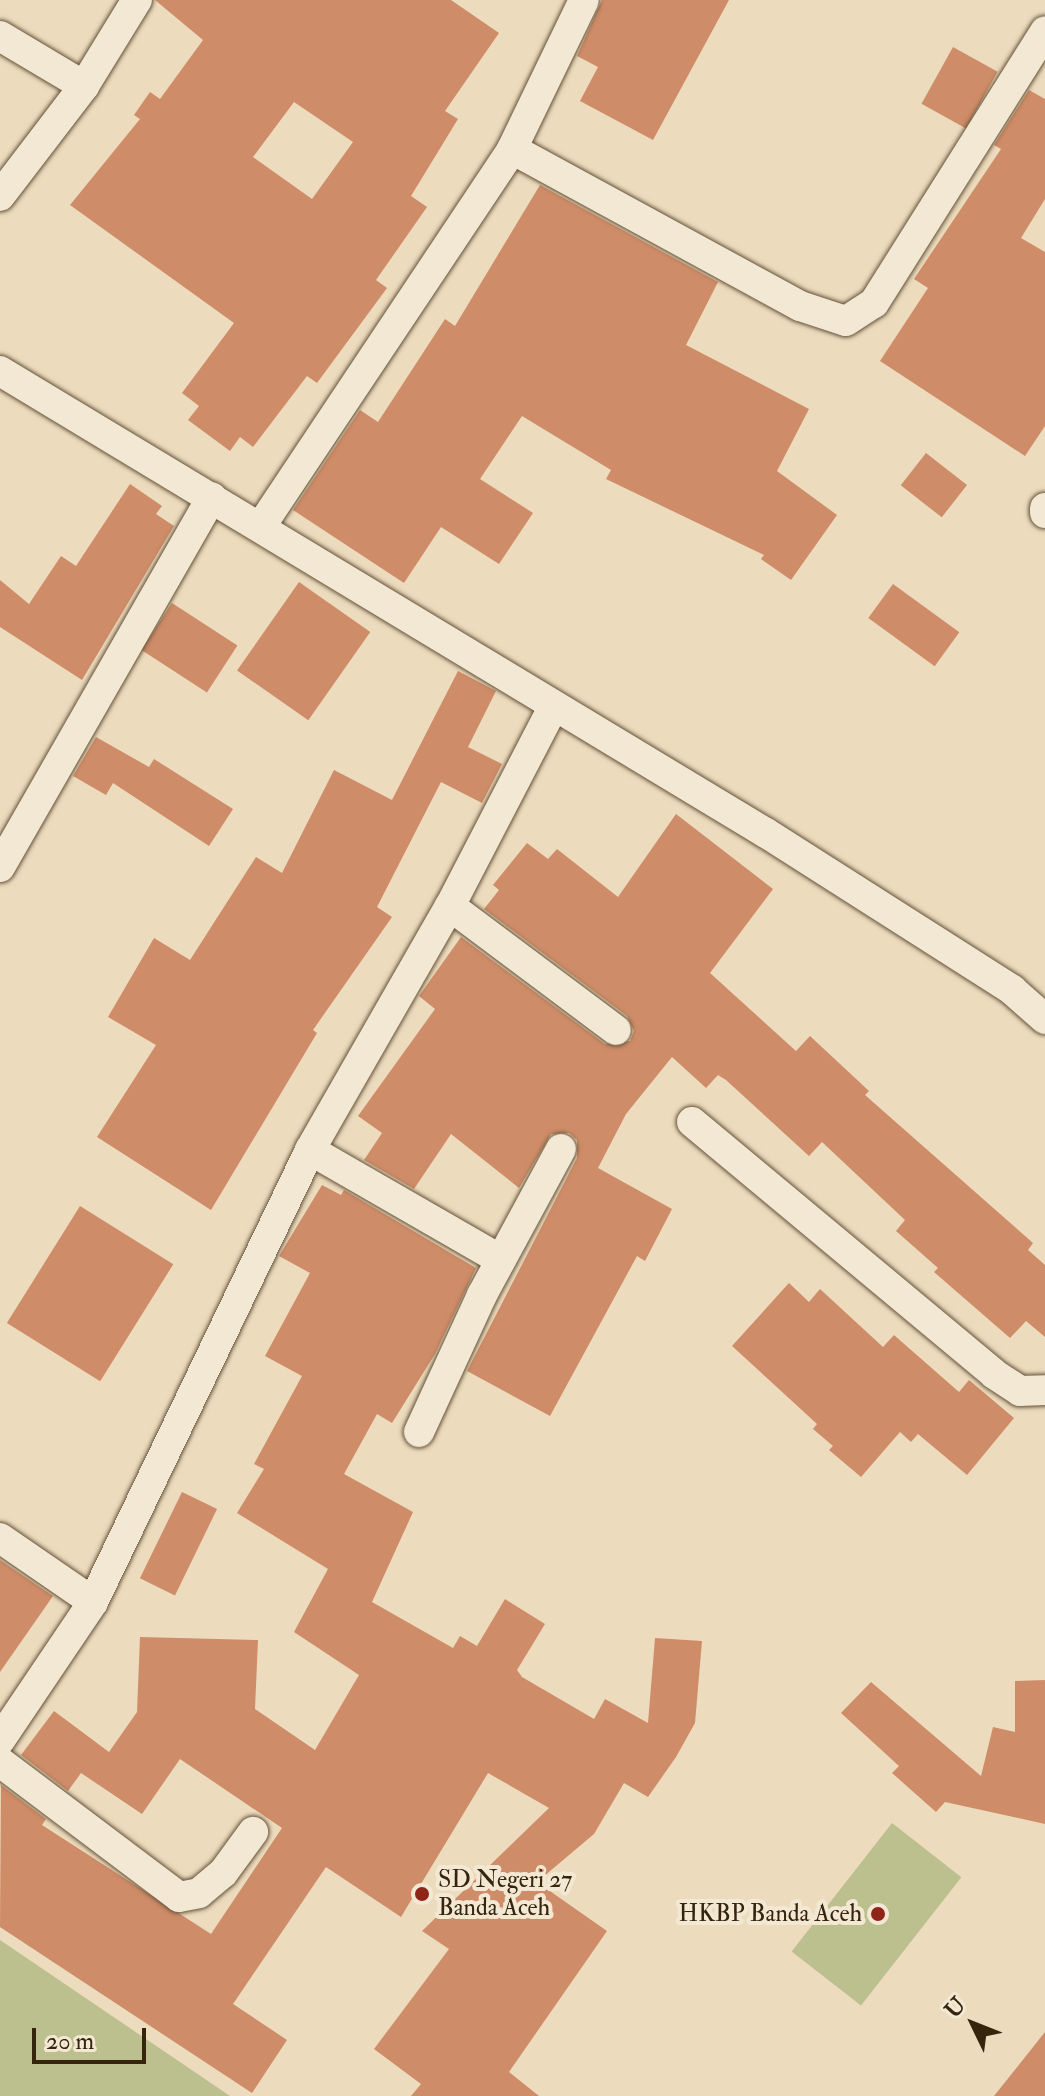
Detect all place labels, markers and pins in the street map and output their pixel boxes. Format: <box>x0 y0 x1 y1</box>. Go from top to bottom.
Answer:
place label: SD Negeri 27 Banda Aceh <box>438 1866 572 1922</box>
marker: SD Negeri 27 Banda Aceh <box>413 1885 431 1903</box>
place label: HKBP Banda Aceh <box>679 1900 862 1928</box>
marker: HKBP Banda Aceh <box>869 1905 887 1923</box>

